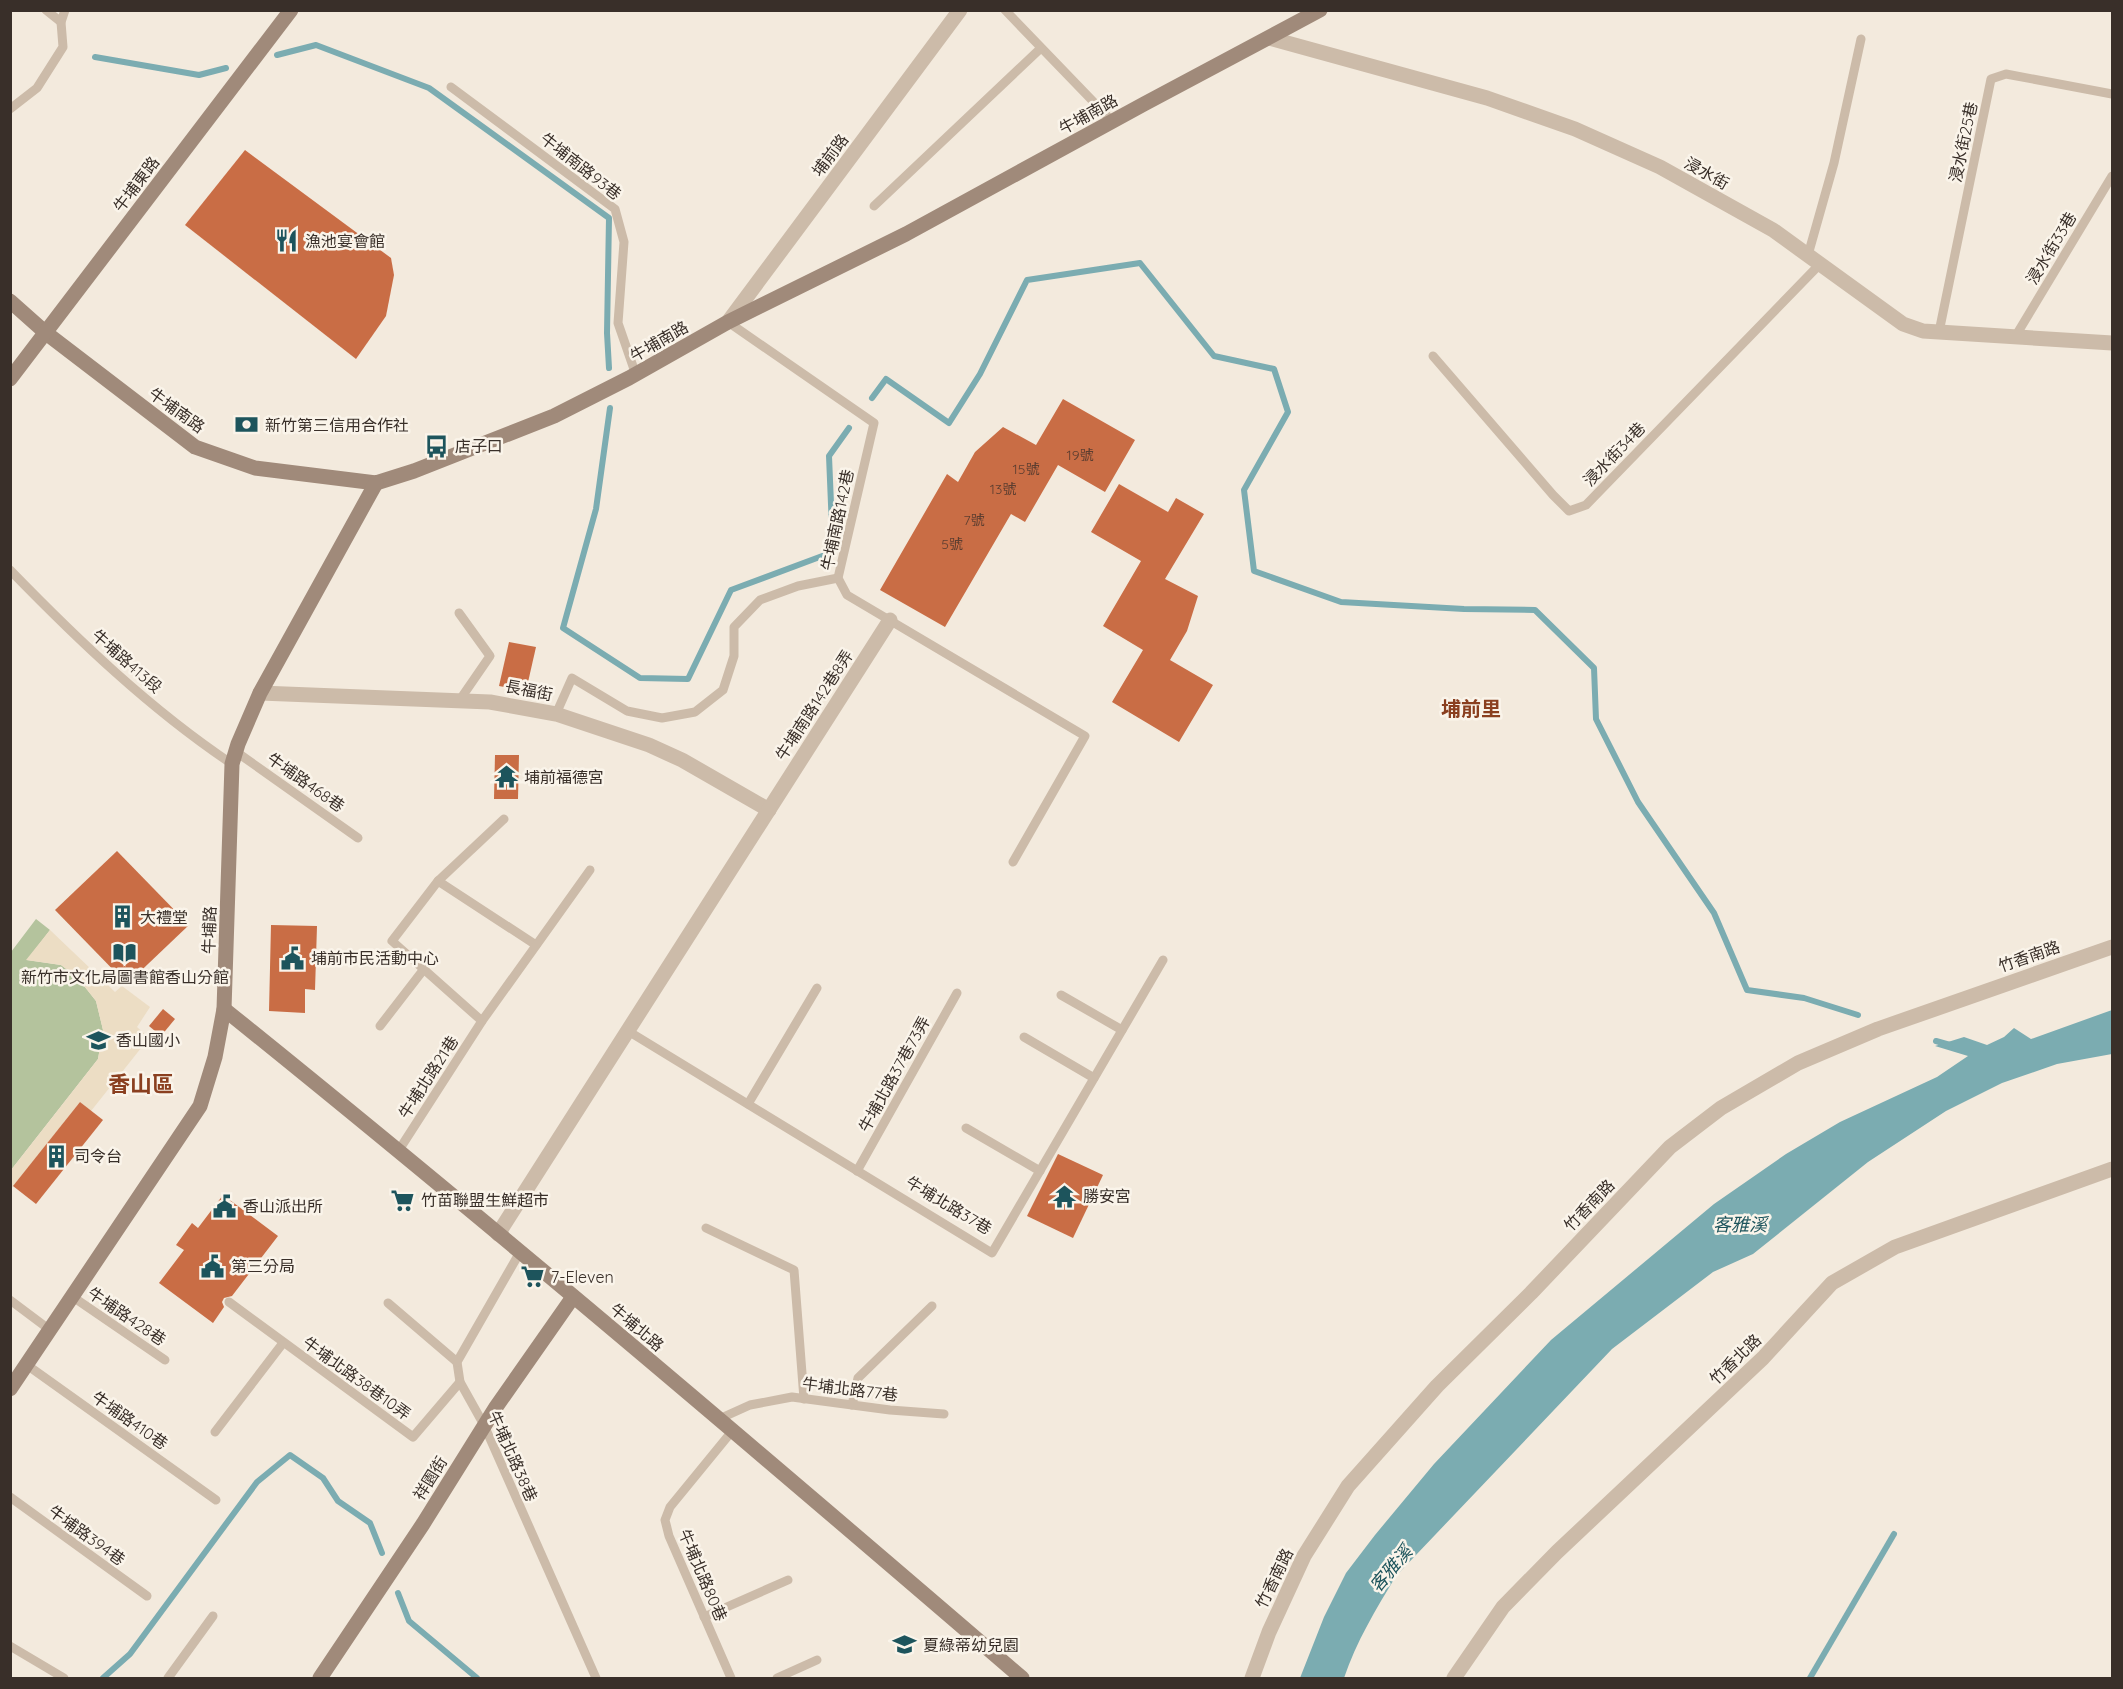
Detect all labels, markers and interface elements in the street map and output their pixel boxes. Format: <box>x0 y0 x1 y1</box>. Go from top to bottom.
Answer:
street label: 牛埔南路 <box>1055 90 1121 138</box>
street label: 浸水街25巷 <box>1945 100 1981 184</box>
street label: 牛埔南路93巷 <box>537 128 625 204</box>
street label: 埔前路 <box>808 130 852 180</box>
street label: 牛埔東路 <box>109 152 163 216</box>
street label: 浸水街 <box>1681 153 1733 193</box>
street label: 浸水街33巷 <box>2022 208 2080 288</box>
restaurant icon: 漁池宴會館 <box>274 228 300 254</box>
place label: 漁池宴會館 <box>305 231 385 251</box>
street label: 牛埔南路 <box>626 316 692 366</box>
street label: 牛埔南路 <box>145 383 209 437</box>
bank icon: 新竹第三信用合作社 <box>234 412 260 438</box>
place label: 新竹第三信用合作社 <box>265 415 409 435</box>
street label: 浸水街34巷 <box>1579 418 1649 490</box>
bus stop icon: 店子口 <box>424 433 450 459</box>
place label: 店子口 <box>455 436 503 456</box>
house number: 19號 <box>1067 446 1094 464</box>
house number: 15號 <box>1013 460 1039 478</box>
street label: 牛埔南路142巷 <box>817 468 857 572</box>
house number: 13號 <box>990 480 1016 498</box>
house number: 7號 <box>963 511 985 529</box>
house number: 5號 <box>941 535 963 553</box>
street label: 牛埔路413段 <box>88 625 166 697</box>
street label: 牛埔南路142巷8弄 <box>771 646 857 764</box>
street label: 長福街 <box>504 676 554 704</box>
district label: 埔前里 <box>1441 696 1501 721</box>
street label: 牛埔路468巷 <box>264 748 348 816</box>
temple icon: 埔前福德宮 <box>493 764 519 790</box>
place label: 埔前福德宮 <box>524 767 604 787</box>
building icon: 大禮堂 <box>109 904 135 930</box>
street label: 牛埔路 <box>198 906 220 954</box>
place label: 大禮堂 <box>140 907 188 927</box>
street label: 竹香南路 <box>1995 936 2063 976</box>
library icon: 新竹市文化局圖書館香山分館 <box>112 939 138 965</box>
public building icon: 埔前市民活動中心 <box>280 945 306 971</box>
place label: 埔前市民活動中心 <box>311 948 439 968</box>
place label: 新竹市文化局圖書館香山分館 <box>21 967 229 987</box>
street label: 牛埔北路37巷73弄 <box>854 1013 934 1135</box>
school or university icon: 香山國小 <box>85 1027 111 1053</box>
place label: 香山國小 <box>116 1030 180 1050</box>
street label: 牛埔北路21巷 <box>394 1032 462 1122</box>
district label: 香山區 <box>108 1070 174 1098</box>
building icon: 司令台 <box>43 1143 69 1169</box>
place label: 司令台 <box>74 1146 122 1166</box>
street label: 牛埔北路37巷 <box>902 1172 996 1238</box>
street label: 竹香南路 <box>1560 1175 1618 1235</box>
temple icon: 勝安宮 <box>1052 1183 1078 1209</box>
place label: 勝安宮 <box>1083 1186 1131 1206</box>
supermarket icon: 竹苗聯盟生鮮超市 <box>390 1187 416 1213</box>
place label: 竹苗聯盟生鮮超市 <box>421 1190 549 1210</box>
public building icon: 香山派出所 <box>212 1193 238 1219</box>
place label: 香山派出所 <box>243 1196 323 1216</box>
water label: 客雅溪 <box>1713 1213 1770 1236</box>
public building icon: 第三分局 <box>200 1253 226 1279</box>
place label: 第三分局 <box>231 1256 295 1276</box>
supermarket icon: 7-Eleven <box>520 1264 546 1290</box>
place label: 7-Eleven <box>551 1267 614 1287</box>
street label: 牛埔路428巷 <box>84 1283 170 1349</box>
street label: 牛埔北路 <box>606 1299 668 1355</box>
street label: 竹香北路 <box>1705 1330 1765 1388</box>
street label: 牛埔北路38巷10弄 <box>299 1332 415 1424</box>
street label: 牛埔北路77巷 <box>801 1373 899 1405</box>
street label: 牛埔路410巷 <box>88 1387 172 1453</box>
street label: 牛埔北路38巷 <box>484 1408 542 1504</box>
street label: 祥園街 <box>409 1452 451 1504</box>
street label: 牛埔路394巷 <box>45 1501 129 1569</box>
street label: 牛埔北路80巷 <box>675 1526 731 1624</box>
water label: 客雅溪 <box>1364 1538 1419 1597</box>
street label: 竹香南路 <box>1251 1545 1297 1611</box>
school or university icon: 夏綠蒂幼兒園 <box>892 1632 918 1658</box>
place label: 夏綠蒂幼兒園 <box>923 1635 1019 1655</box>

